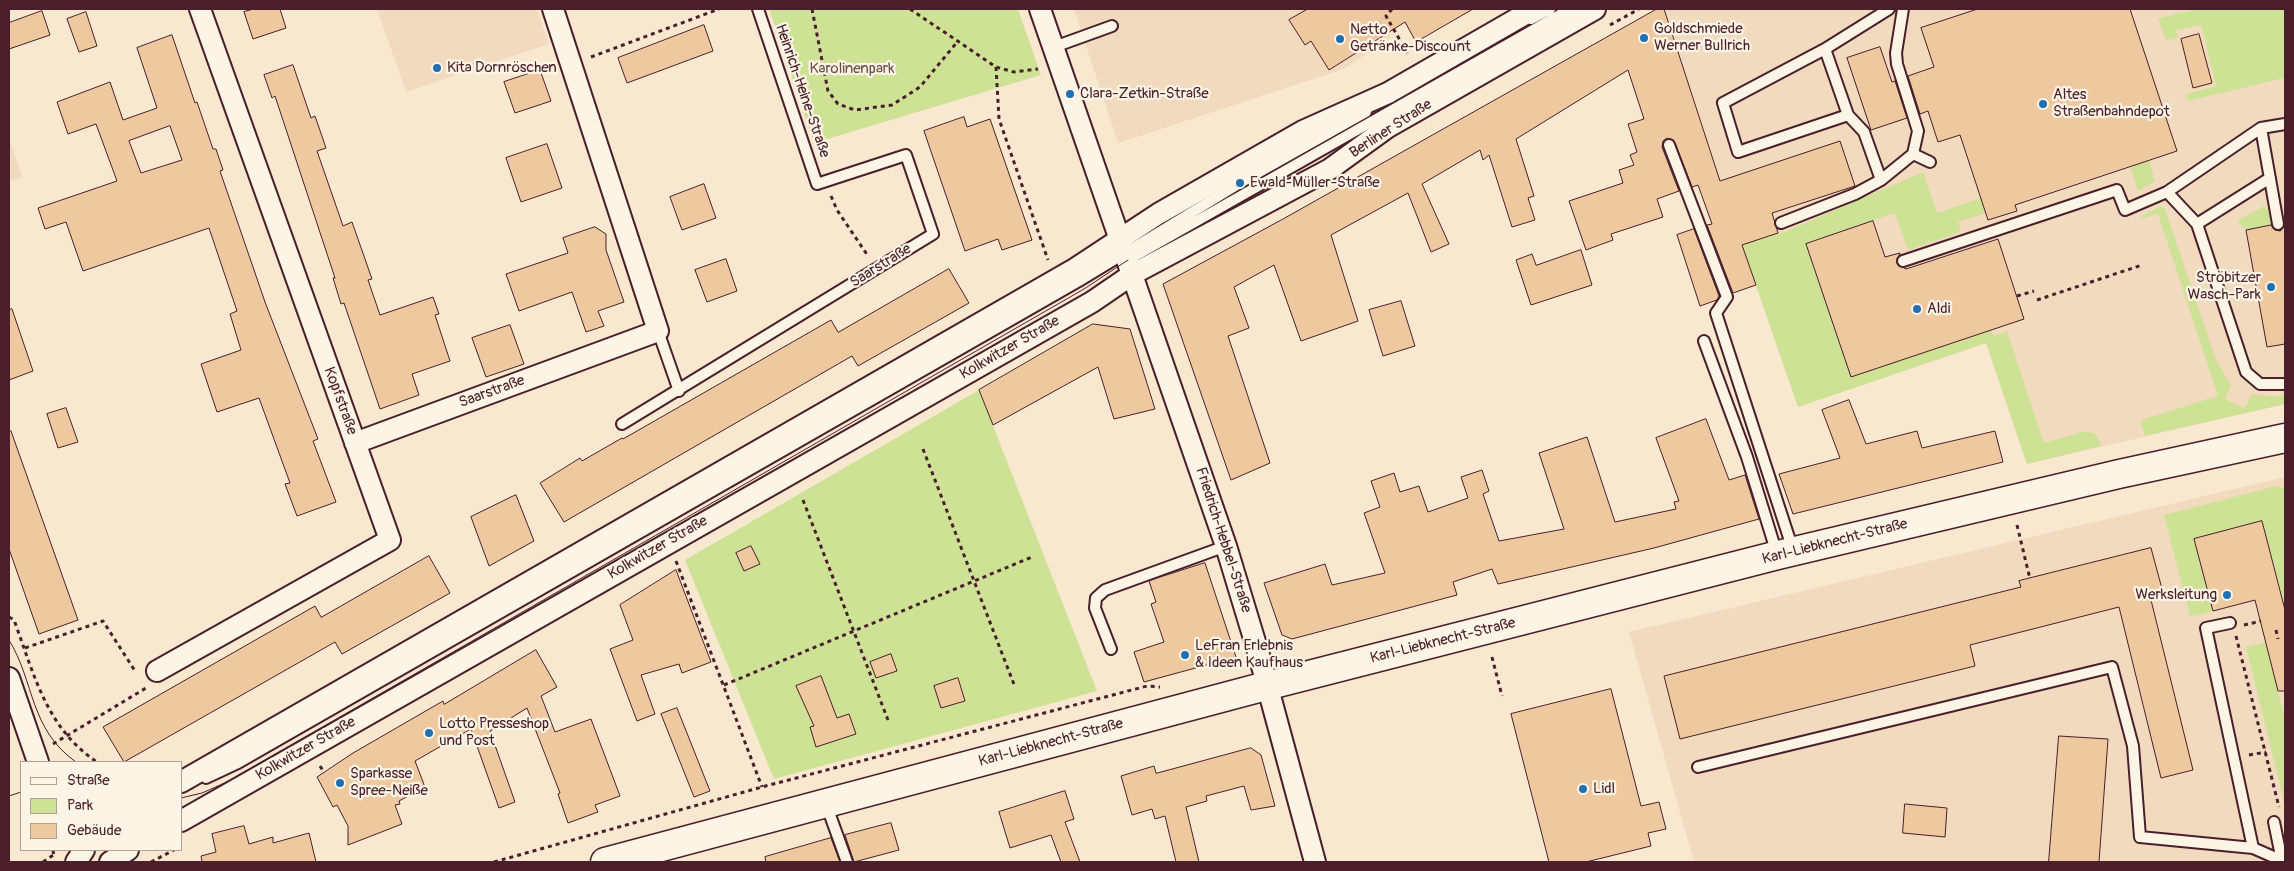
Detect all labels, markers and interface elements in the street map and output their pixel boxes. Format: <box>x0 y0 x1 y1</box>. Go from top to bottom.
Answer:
place label: Goldschmiede Werner Bullrich <box>1654 20 1750 55</box>
place label: Netto Getränke-Discount <box>1350 21 1471 56</box>
street label: Heinrich-Heine-Straße <box>771 22 833 160</box>
marker: Goldschmiede Werner Bullrich <box>1638 32 1650 44</box>
marker: Netto Getränke-Discount <box>1334 33 1346 45</box>
place label: Kita Dornröschen <box>447 59 557 77</box>
park label: Karolinenpark <box>810 60 894 78</box>
marker: Kita Dornröschen <box>431 62 443 74</box>
place label: Clara-Zetkin-Straße <box>1080 85 1209 103</box>
place label: Altes Straßenbahndepot <box>2053 86 2170 121</box>
marker: Clara-Zetkin-Straße <box>1064 88 1076 100</box>
street label: Berliner Straße <box>1346 96 1436 162</box>
marker: Altes Straßenbahndepot <box>2037 98 2049 110</box>
place label: Ewald-Müller-Straße <box>1250 174 1380 192</box>
marker: Ewald-Müller-Straße <box>1234 177 1246 189</box>
street label: Saarstraße <box>847 240 915 292</box>
place label: Ströbitzer Wasch-Park <box>2188 269 2261 304</box>
marker: Ströbitzer Wasch-Park <box>2265 281 2277 293</box>
place label: Aldi <box>1927 300 1950 318</box>
marker: Aldi <box>1911 303 1923 315</box>
street label: Kolkwitzer Straße <box>957 312 1063 384</box>
street label: Kopfstraße <box>319 365 361 437</box>
street label: Saarstraße <box>457 372 527 412</box>
street label: Friedrich-Hebbel-Straße <box>1191 465 1255 615</box>
street label: Kolkwitzer Straße <box>605 512 711 584</box>
street label: Karl-Liebknecht-Straße <box>1760 515 1910 569</box>
place label: Werksleitung <box>2135 586 2217 604</box>
marker: Werksleitung <box>2221 589 2233 601</box>
street label: Karl-Liebknecht-Straße <box>1368 614 1518 668</box>
place label: LeFran Erlebnis & Ideen Kaufhaus <box>1195 637 1303 672</box>
marker: LeFran Erlebnis & Ideen Kaufhaus <box>1179 649 1191 661</box>
street label: Kolkwitzer Straße <box>253 713 359 785</box>
place label: Lotto Presseshop und Post <box>439 715 549 750</box>
street label: Karl-Liebknecht-Straße <box>977 715 1125 771</box>
marker: Lotto Presseshop und Post <box>423 727 435 739</box>
legend <box>20 761 182 851</box>
place label: Sparkasse Spree-Neiße <box>350 765 428 800</box>
text: Straße <box>67 771 110 790</box>
marker: Sparkasse Spree-Neiße <box>334 777 346 789</box>
place label: Lidl <box>1593 780 1615 798</box>
marker: Lidl <box>1577 783 1589 795</box>
text: Park <box>67 796 93 815</box>
text: Gebäude <box>67 821 121 840</box>

